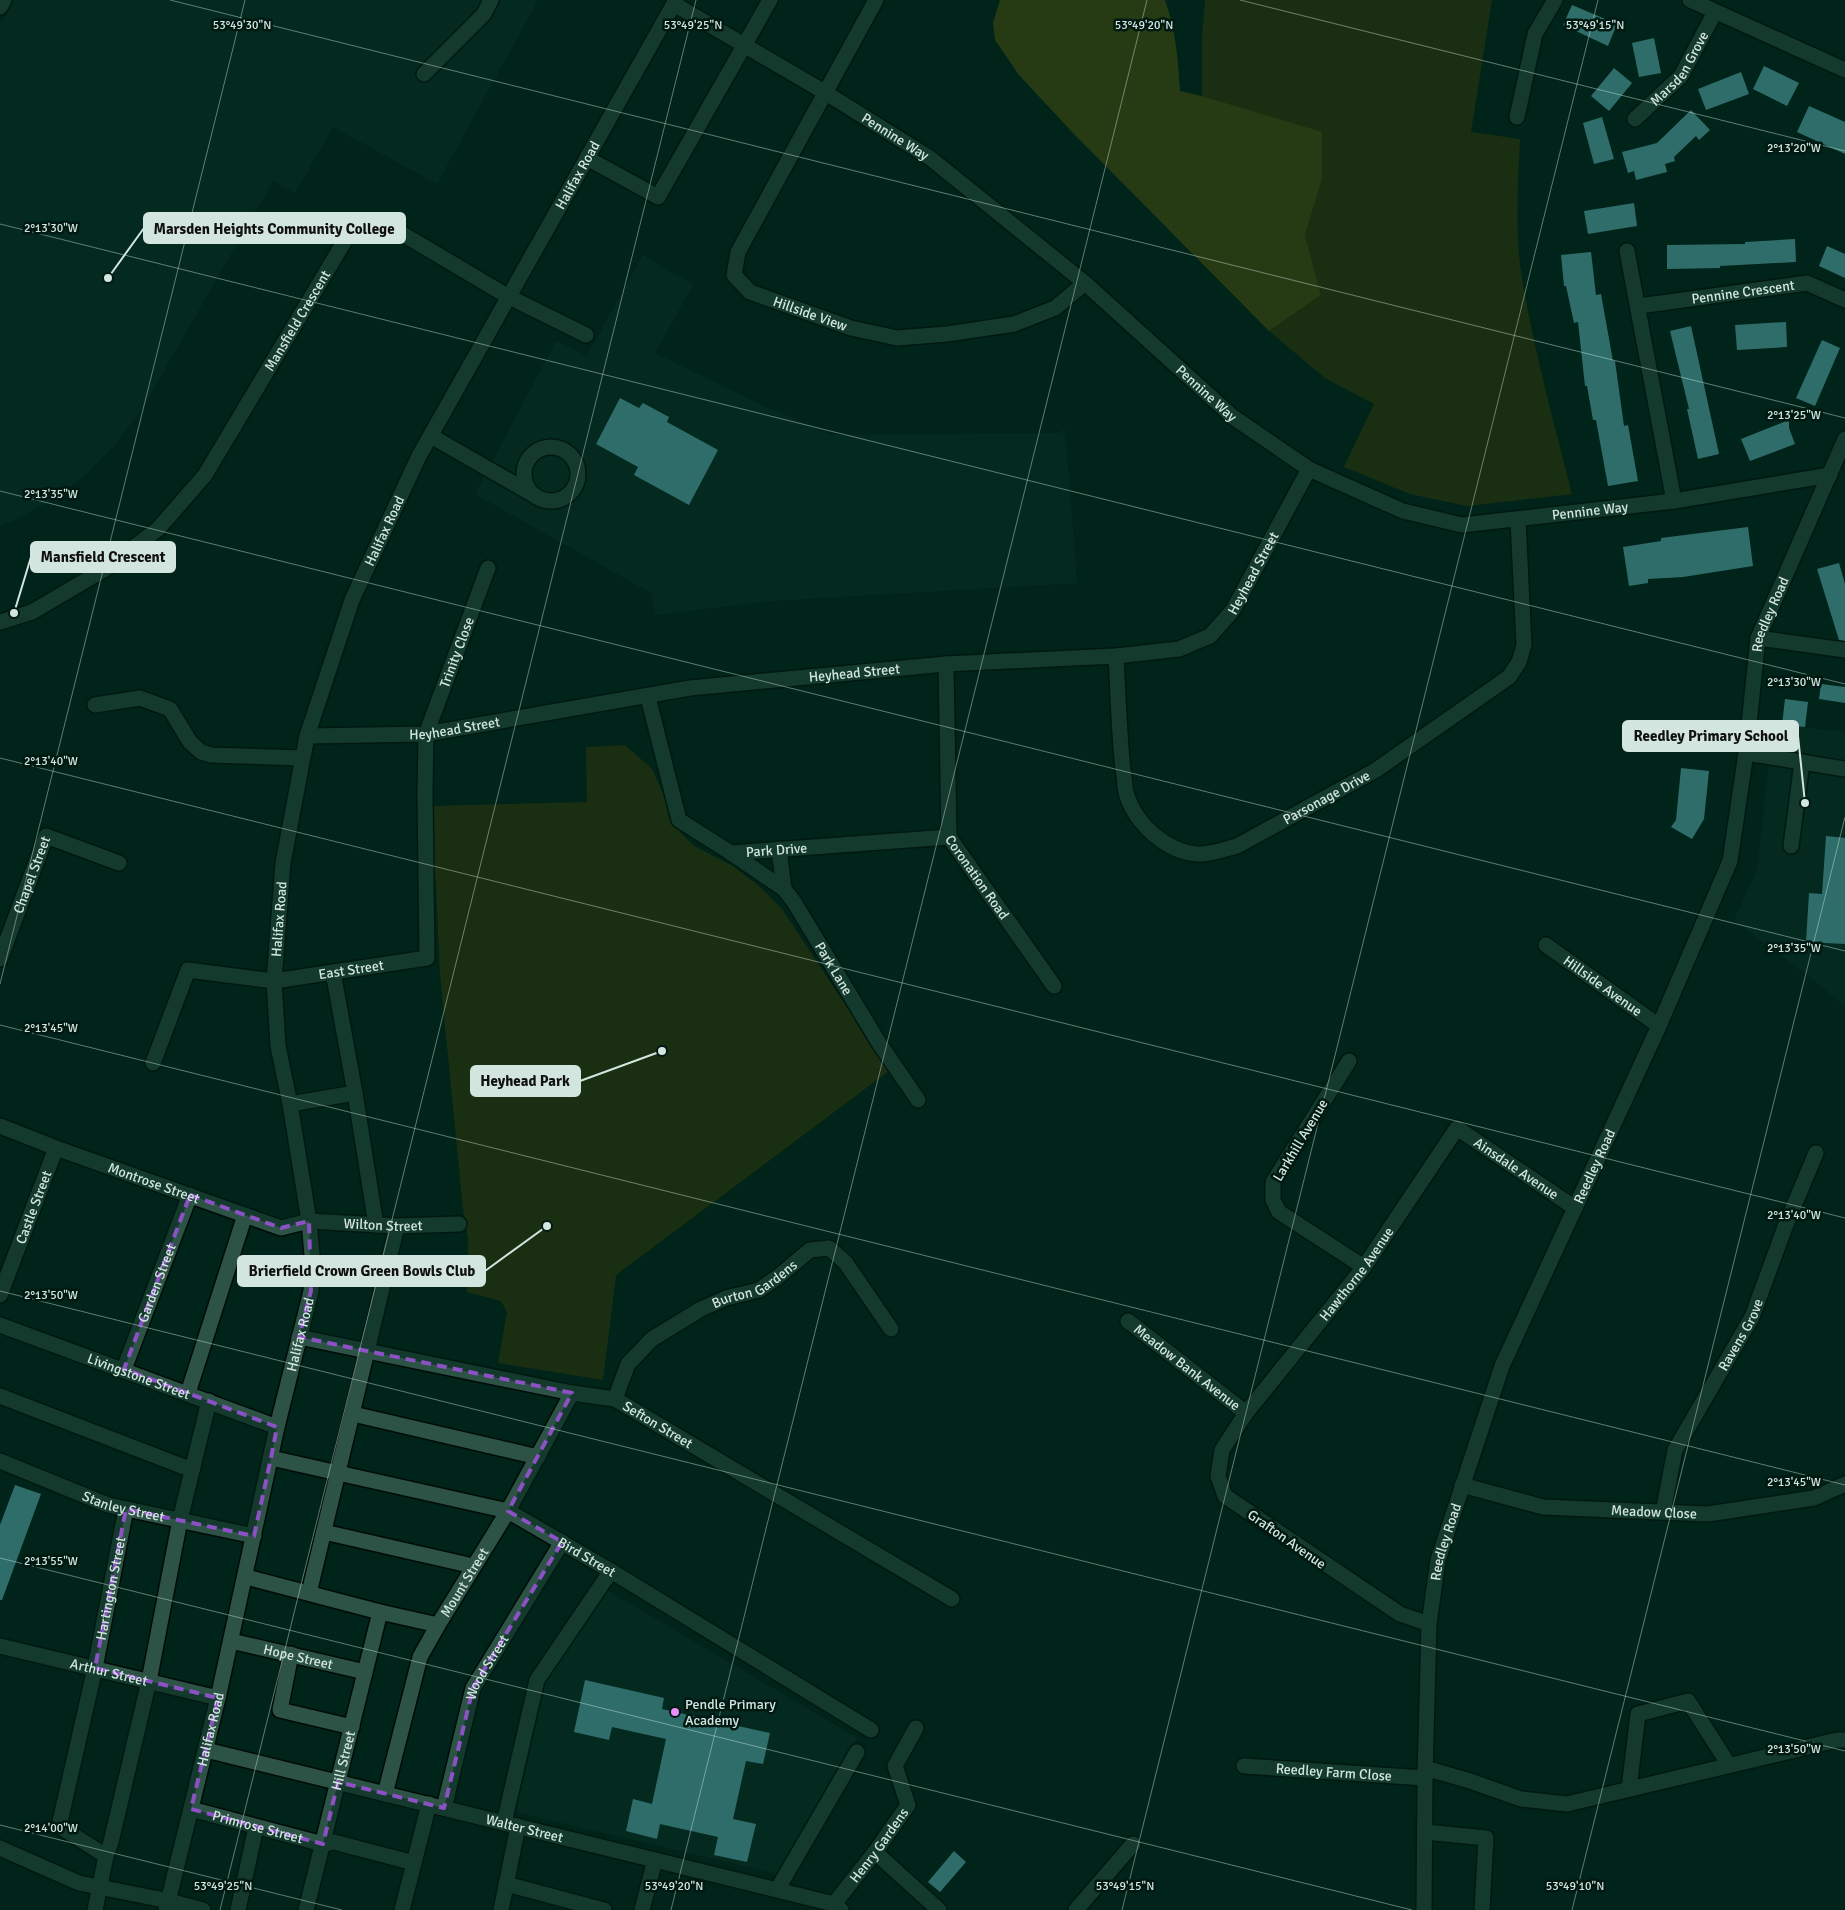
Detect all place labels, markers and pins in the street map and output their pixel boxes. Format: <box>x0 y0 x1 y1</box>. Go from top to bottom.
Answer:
callout: Marsden Heights Community College <box>144 213 405 243</box>
callout: Mansfield Crescent <box>31 542 175 572</box>
callout: Reedley Primary School <box>1623 721 1798 751</box>
callout: Heyhead Park <box>471 1066 580 1096</box>
callout: Brierfield Crown Green Bowls Club <box>238 1256 485 1286</box>
place label: Pendle Primary Academy <box>685 1696 776 1729</box>
marker: Pendle Primary Academy <box>669 1706 681 1718</box>

